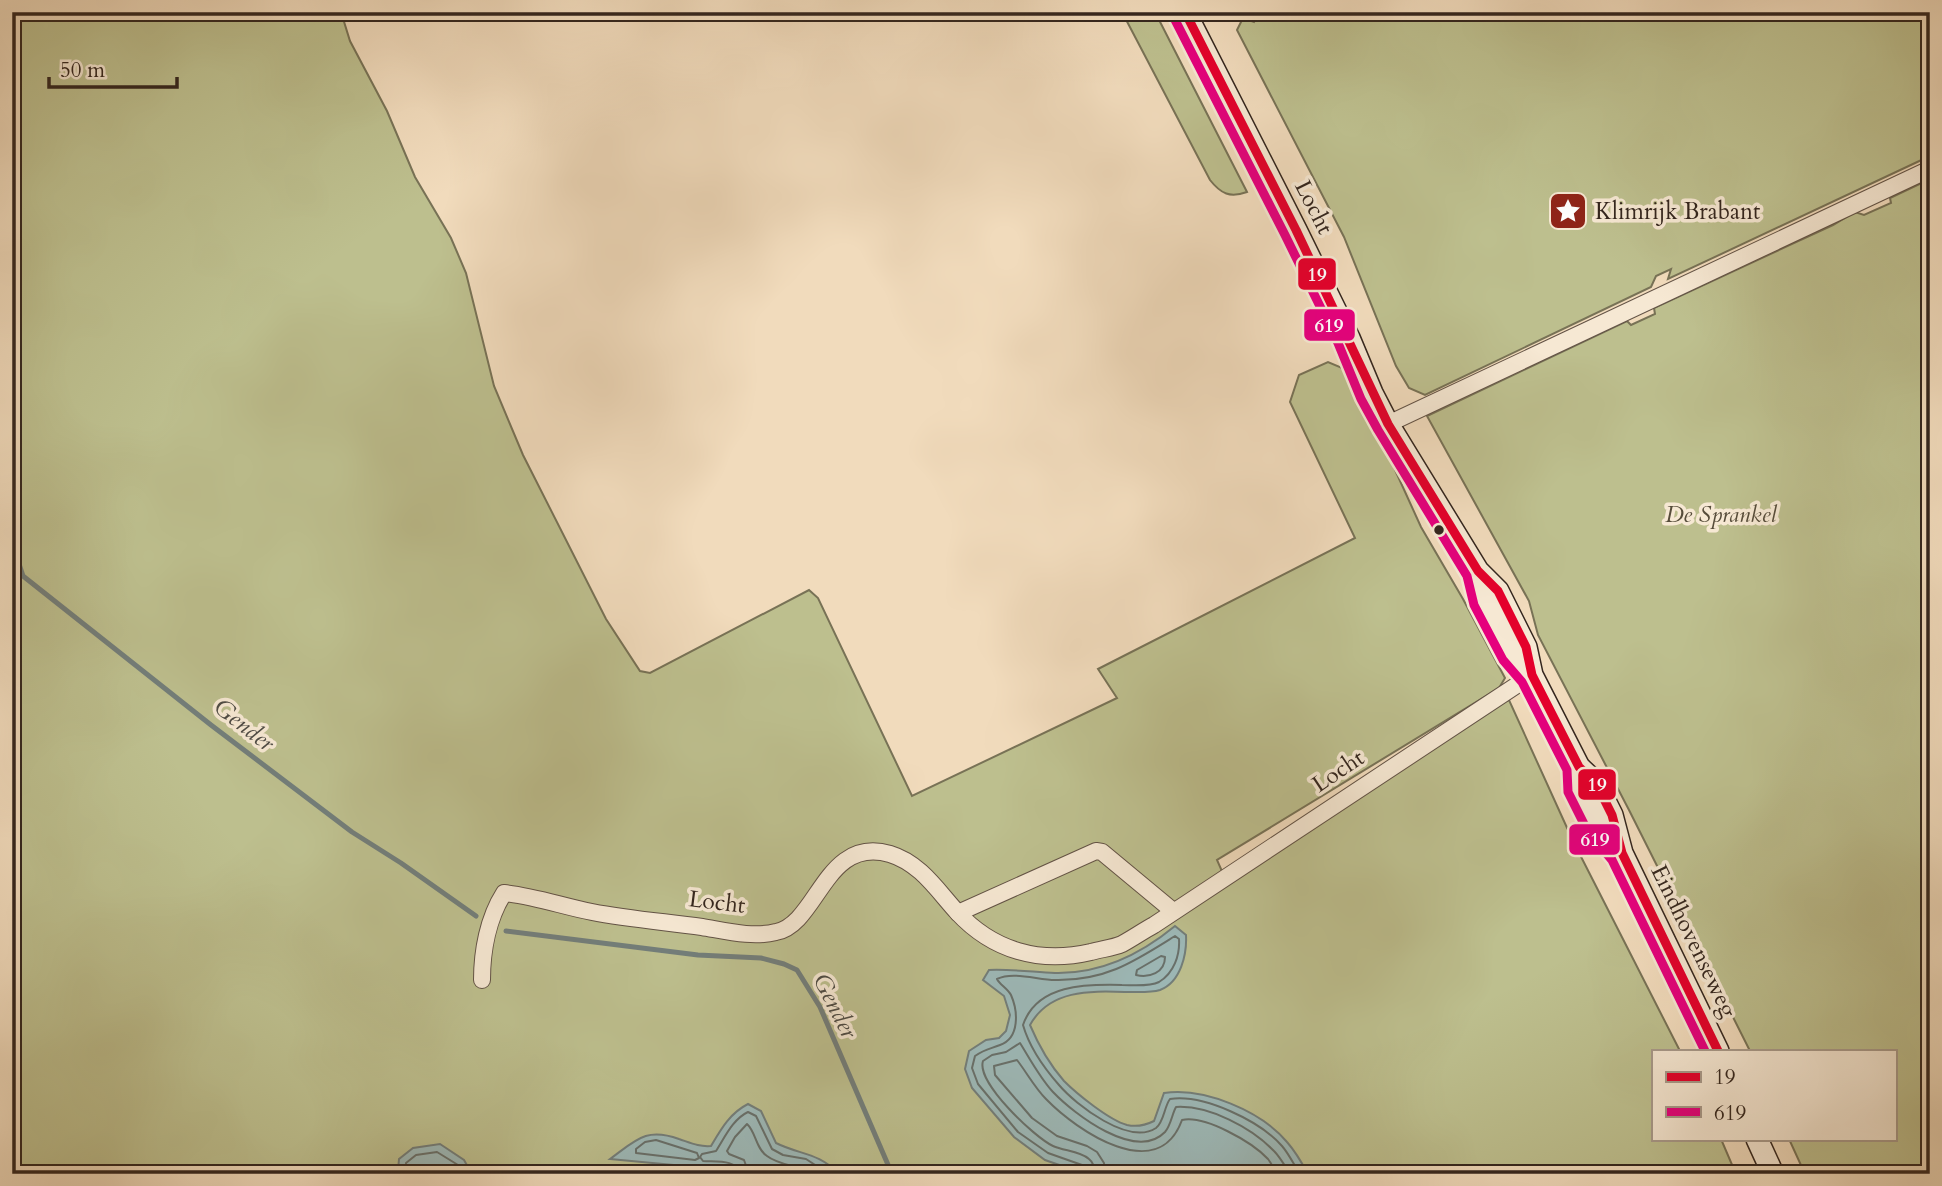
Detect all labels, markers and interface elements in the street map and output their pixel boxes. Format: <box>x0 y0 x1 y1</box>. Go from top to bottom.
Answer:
scale bar <box>49 46 177 90</box>
text: 50 m <box>60 56 105 85</box>
street label: Locht <box>1287 175 1341 239</box>
place icon: Klimrijk Brabant <box>1547 190 1589 232</box>
place label: Klimrijk Brabant <box>1595 196 1760 227</box>
line badge: 19 <box>1297 257 1337 291</box>
text: 19 <box>1307 262 1327 288</box>
line badge: 619 <box>1303 308 1356 342</box>
text: 619 <box>1314 313 1344 339</box>
park label: De Sprankel <box>1665 499 1778 530</box>
unlabelled marker <box>1432 523 1446 537</box>
water label: Gender <box>207 691 282 760</box>
street label: Locht <box>1306 742 1370 800</box>
line badge: 19 <box>1577 768 1617 801</box>
text: 19 <box>1587 772 1607 798</box>
line badge: 619 <box>1568 823 1621 856</box>
text: 619 <box>1580 827 1610 853</box>
street label: Eindhovenseweg <box>1644 860 1744 1023</box>
street label: Locht <box>687 883 747 921</box>
water label: Gender <box>805 968 866 1045</box>
legend <box>1652 1050 1896 1140</box>
text: 19 <box>1714 1063 1736 1092</box>
text: 619 <box>1714 1099 1747 1128</box>

